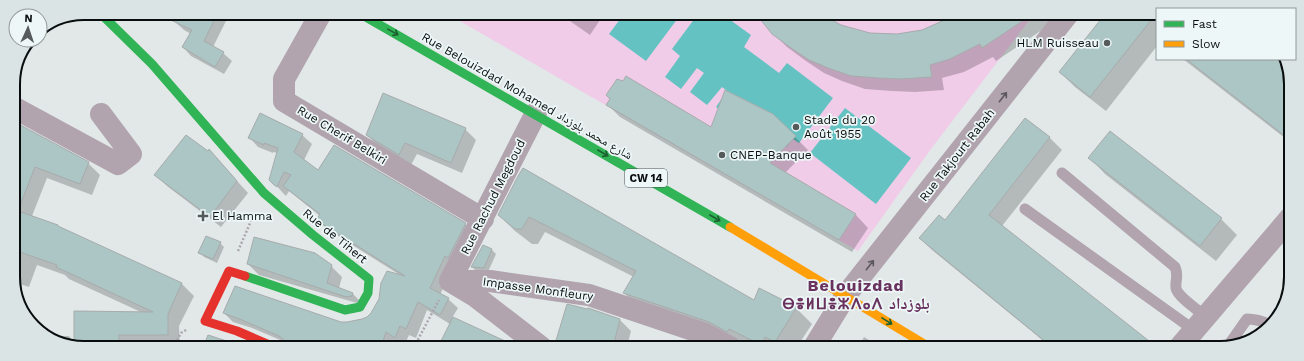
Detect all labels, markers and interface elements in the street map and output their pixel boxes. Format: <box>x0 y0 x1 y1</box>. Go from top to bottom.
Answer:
north arrow <box>8 8 48 48</box>
legend <box>1156 8 1296 60</box>
text: N <box>24 12 33 25</box>
text: Fast <box>1192 17 1217 31</box>
one-way arrow <box>387 29 399 37</box>
street label: Rue Belouizdad Mohamed شارع محمد بلوزداد <box>419 30 635 163</box>
place label: HLM Ruisseau <box>1016 36 1099 50</box>
text: Slow <box>1192 37 1220 51</box>
marker: HLM Ruisseau <box>1102 38 1112 48</box>
one-way arrow <box>998 92 1007 102</box>
street label: Rue Cherif Belkiri <box>295 103 389 167</box>
street label: Rue Takjourt Rabah <box>917 106 997 204</box>
place label: Stade du 20 Août 1955 <box>804 113 876 141</box>
marker: Stade du 20 Août 1955 <box>791 122 801 132</box>
street label: Rue Rachud Megdoud <box>458 137 528 257</box>
place label: CNEP-Banque <box>730 148 812 162</box>
one-way arrow <box>597 149 609 157</box>
marker: CNEP-Banque <box>717 150 727 160</box>
road number: CW 14 <box>625 169 667 187</box>
street label: Rue de Tihert <box>300 206 370 266</box>
place label: El Hamma <box>212 209 272 223</box>
marker: El Hamma <box>197 210 209 222</box>
one-way arrow <box>709 215 721 223</box>
one-way arrow <box>865 259 874 270</box>
street label: Impasse Monfleury <box>482 274 595 304</box>
district label: Belouizdad ⴱⴻⵍⵡⴻⵣⴷⴰⴷ بلوزداد <box>782 276 930 313</box>
one-way arrow <box>881 317 893 325</box>

